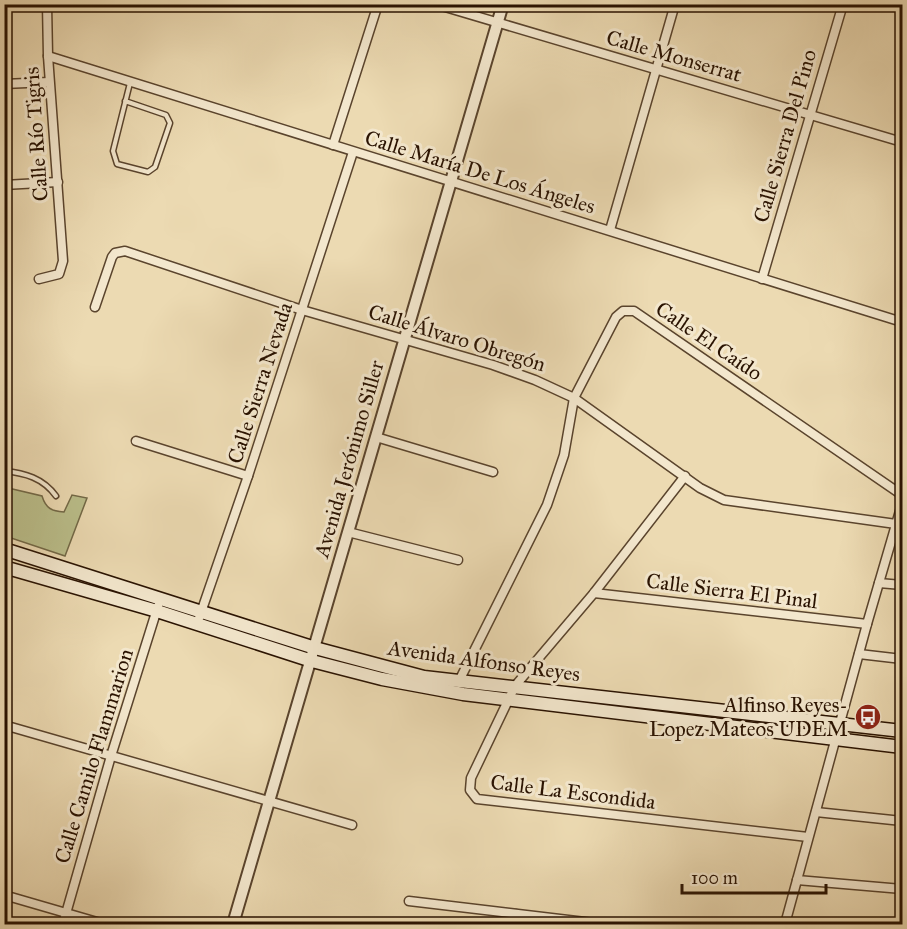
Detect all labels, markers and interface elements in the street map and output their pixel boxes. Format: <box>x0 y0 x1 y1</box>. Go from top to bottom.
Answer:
street label: Calle Monserrat <box>603 24 745 88</box>
street label: Calle Sierra Del Pino <box>748 46 822 226</box>
street label: Calle Río Tigris <box>18 66 54 202</box>
street label: Calle María De Los Ángeles <box>362 125 598 219</box>
street label: Calle El Caído <box>651 296 768 386</box>
street label: Calle Sierra Nevada <box>222 299 298 467</box>
street label: Calle Álvaro Obregón <box>365 299 549 377</box>
street label: Avenida Jerónimo Siller <box>308 357 390 562</box>
street label: Calle Sierra El Pinal <box>645 568 819 614</box>
street label: Avenida Alfonso Reyes <box>385 634 582 687</box>
street label: Calle Camilo Flammarion <box>49 645 139 867</box>
place label: Alfinso Reyes- Lopez Mateos UDEM <box>649 692 848 742</box>
bus stop icon: Alfinso Reyes- Lopez Mateos UDEM <box>853 702 883 732</box>
street label: Calle La Escondida <box>489 769 657 815</box>
scale bar <box>682 857 826 895</box>
text: 100 m <box>691 867 738 889</box>

